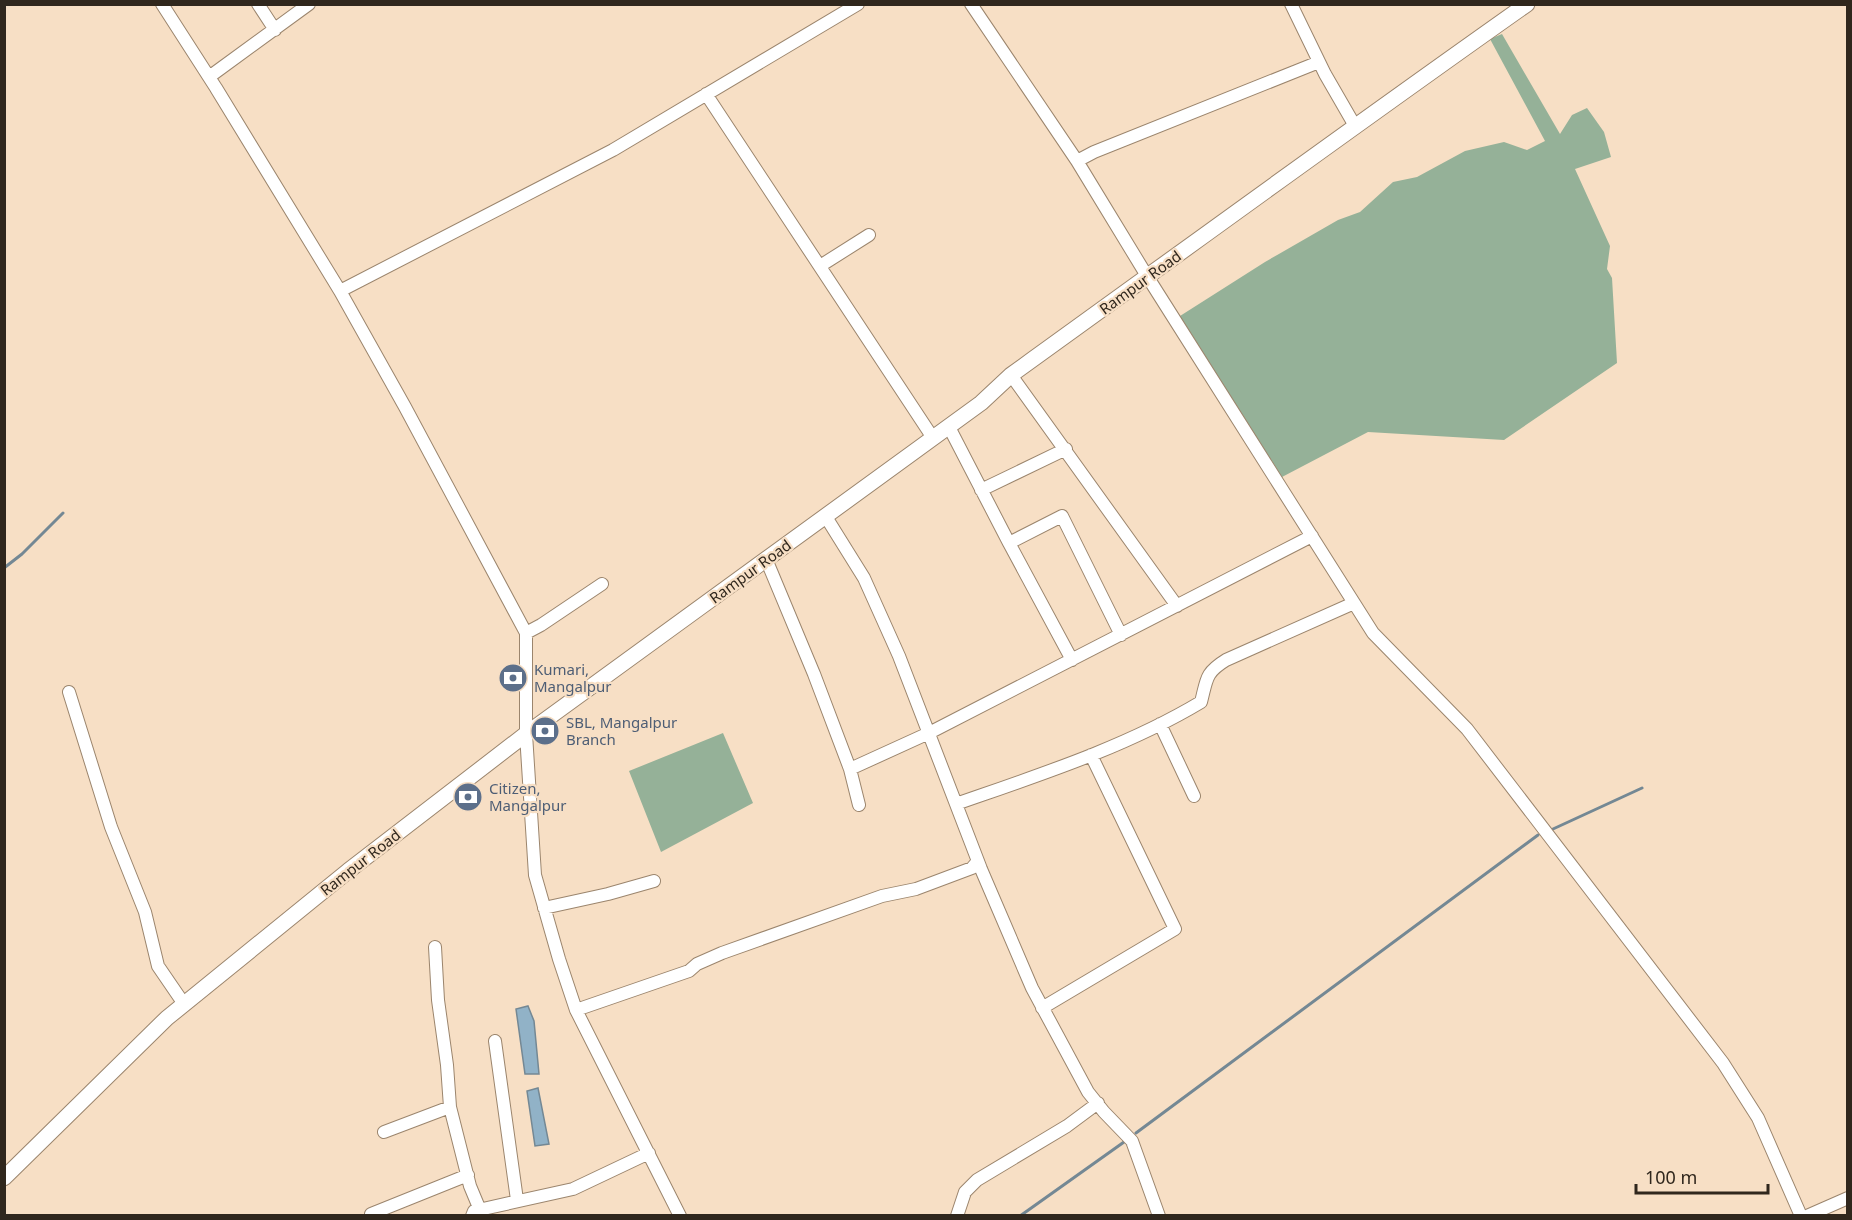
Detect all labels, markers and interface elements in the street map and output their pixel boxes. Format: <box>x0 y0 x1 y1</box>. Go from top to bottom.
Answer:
street label: Rampur Road <box>1095 246 1185 318</box>
street label: Rampur Road <box>705 535 795 607</box>
place label: Kumari, Mangalpur <box>534 659 612 696</box>
bank icon: Kumari, Mangalpur <box>497 662 529 694</box>
place label: SBL, Mangalpur Branch <box>566 712 677 749</box>
bank icon: SBL, Mangalpur Branch <box>529 715 561 747</box>
place label: Citizen, Mangalpur <box>489 778 567 815</box>
bank icon: Citizen, Mangalpur <box>452 781 484 813</box>
street label: Rampur Road <box>316 824 404 900</box>
scale bar <box>1636 1157 1768 1195</box>
text: 100 m <box>1645 1165 1697 1189</box>

